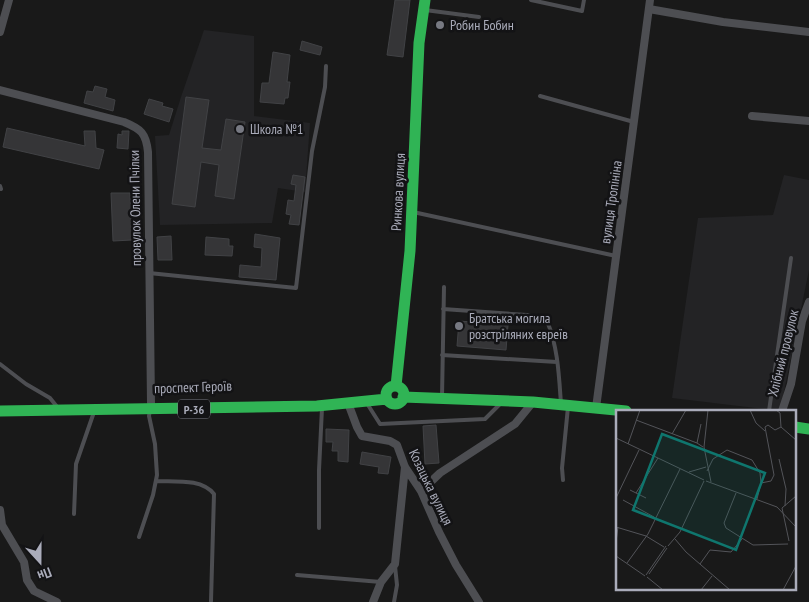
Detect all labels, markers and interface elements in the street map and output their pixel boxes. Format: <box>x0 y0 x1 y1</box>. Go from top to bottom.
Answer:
place label: Робин Бобин <box>450 16 514 34</box>
marker: Робин Бобин <box>434 19 446 31</box>
place label: Школа №1 <box>250 120 303 138</box>
marker: Школа №1 <box>234 123 246 135</box>
street label: провулок Олени Пчілки <box>125 150 145 266</box>
street label: Ринкова вулиця <box>387 153 409 231</box>
street label: вулиця Тропініна <box>596 159 626 245</box>
street label: Хлібний провулок <box>764 307 803 398</box>
place label: Братська могила розстріляних євреїв <box>469 309 568 343</box>
marker: Братська могила розстріляних євреїв <box>453 320 465 332</box>
street label: проспект Героїв <box>154 377 233 397</box>
road number: Р-36 <box>178 399 210 418</box>
inset map <box>616 410 796 590</box>
street label: Козацька вулиця <box>405 446 457 528</box>
north arrow <box>15 537 65 587</box>
text: Пн <box>35 563 54 585</box>

